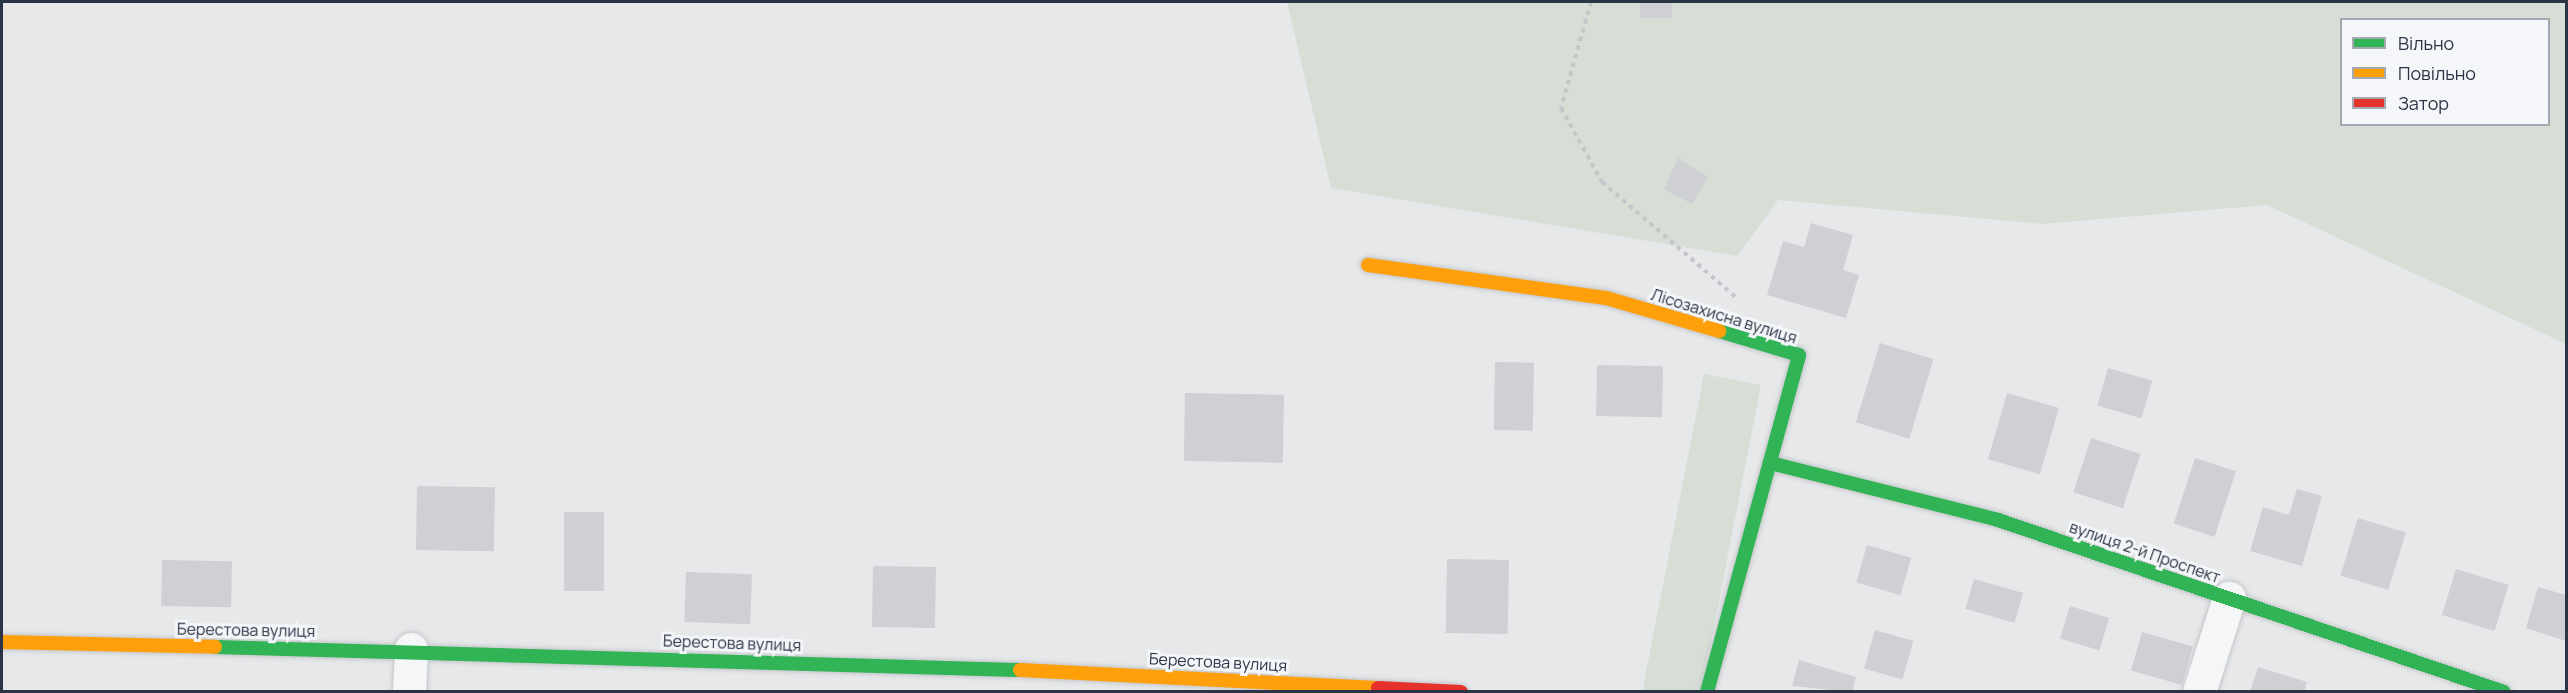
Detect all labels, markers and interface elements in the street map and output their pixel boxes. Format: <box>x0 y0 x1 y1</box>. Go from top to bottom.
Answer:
legend <box>2340 18 2550 126</box>
text: Вільно <box>2398 31 2454 55</box>
text: Повільно <box>2398 61 2476 85</box>
text: Затор <box>2398 91 2449 115</box>
street label: Лісозахисна вулиця <box>1649 285 1799 347</box>
street label: вулиця 2-й Проспект <box>2067 517 2223 587</box>
street label: Берестова вулиця <box>177 619 315 641</box>
street label: Берестова вулиця <box>663 631 801 655</box>
street label: Берестова вулиця <box>1148 649 1288 675</box>

